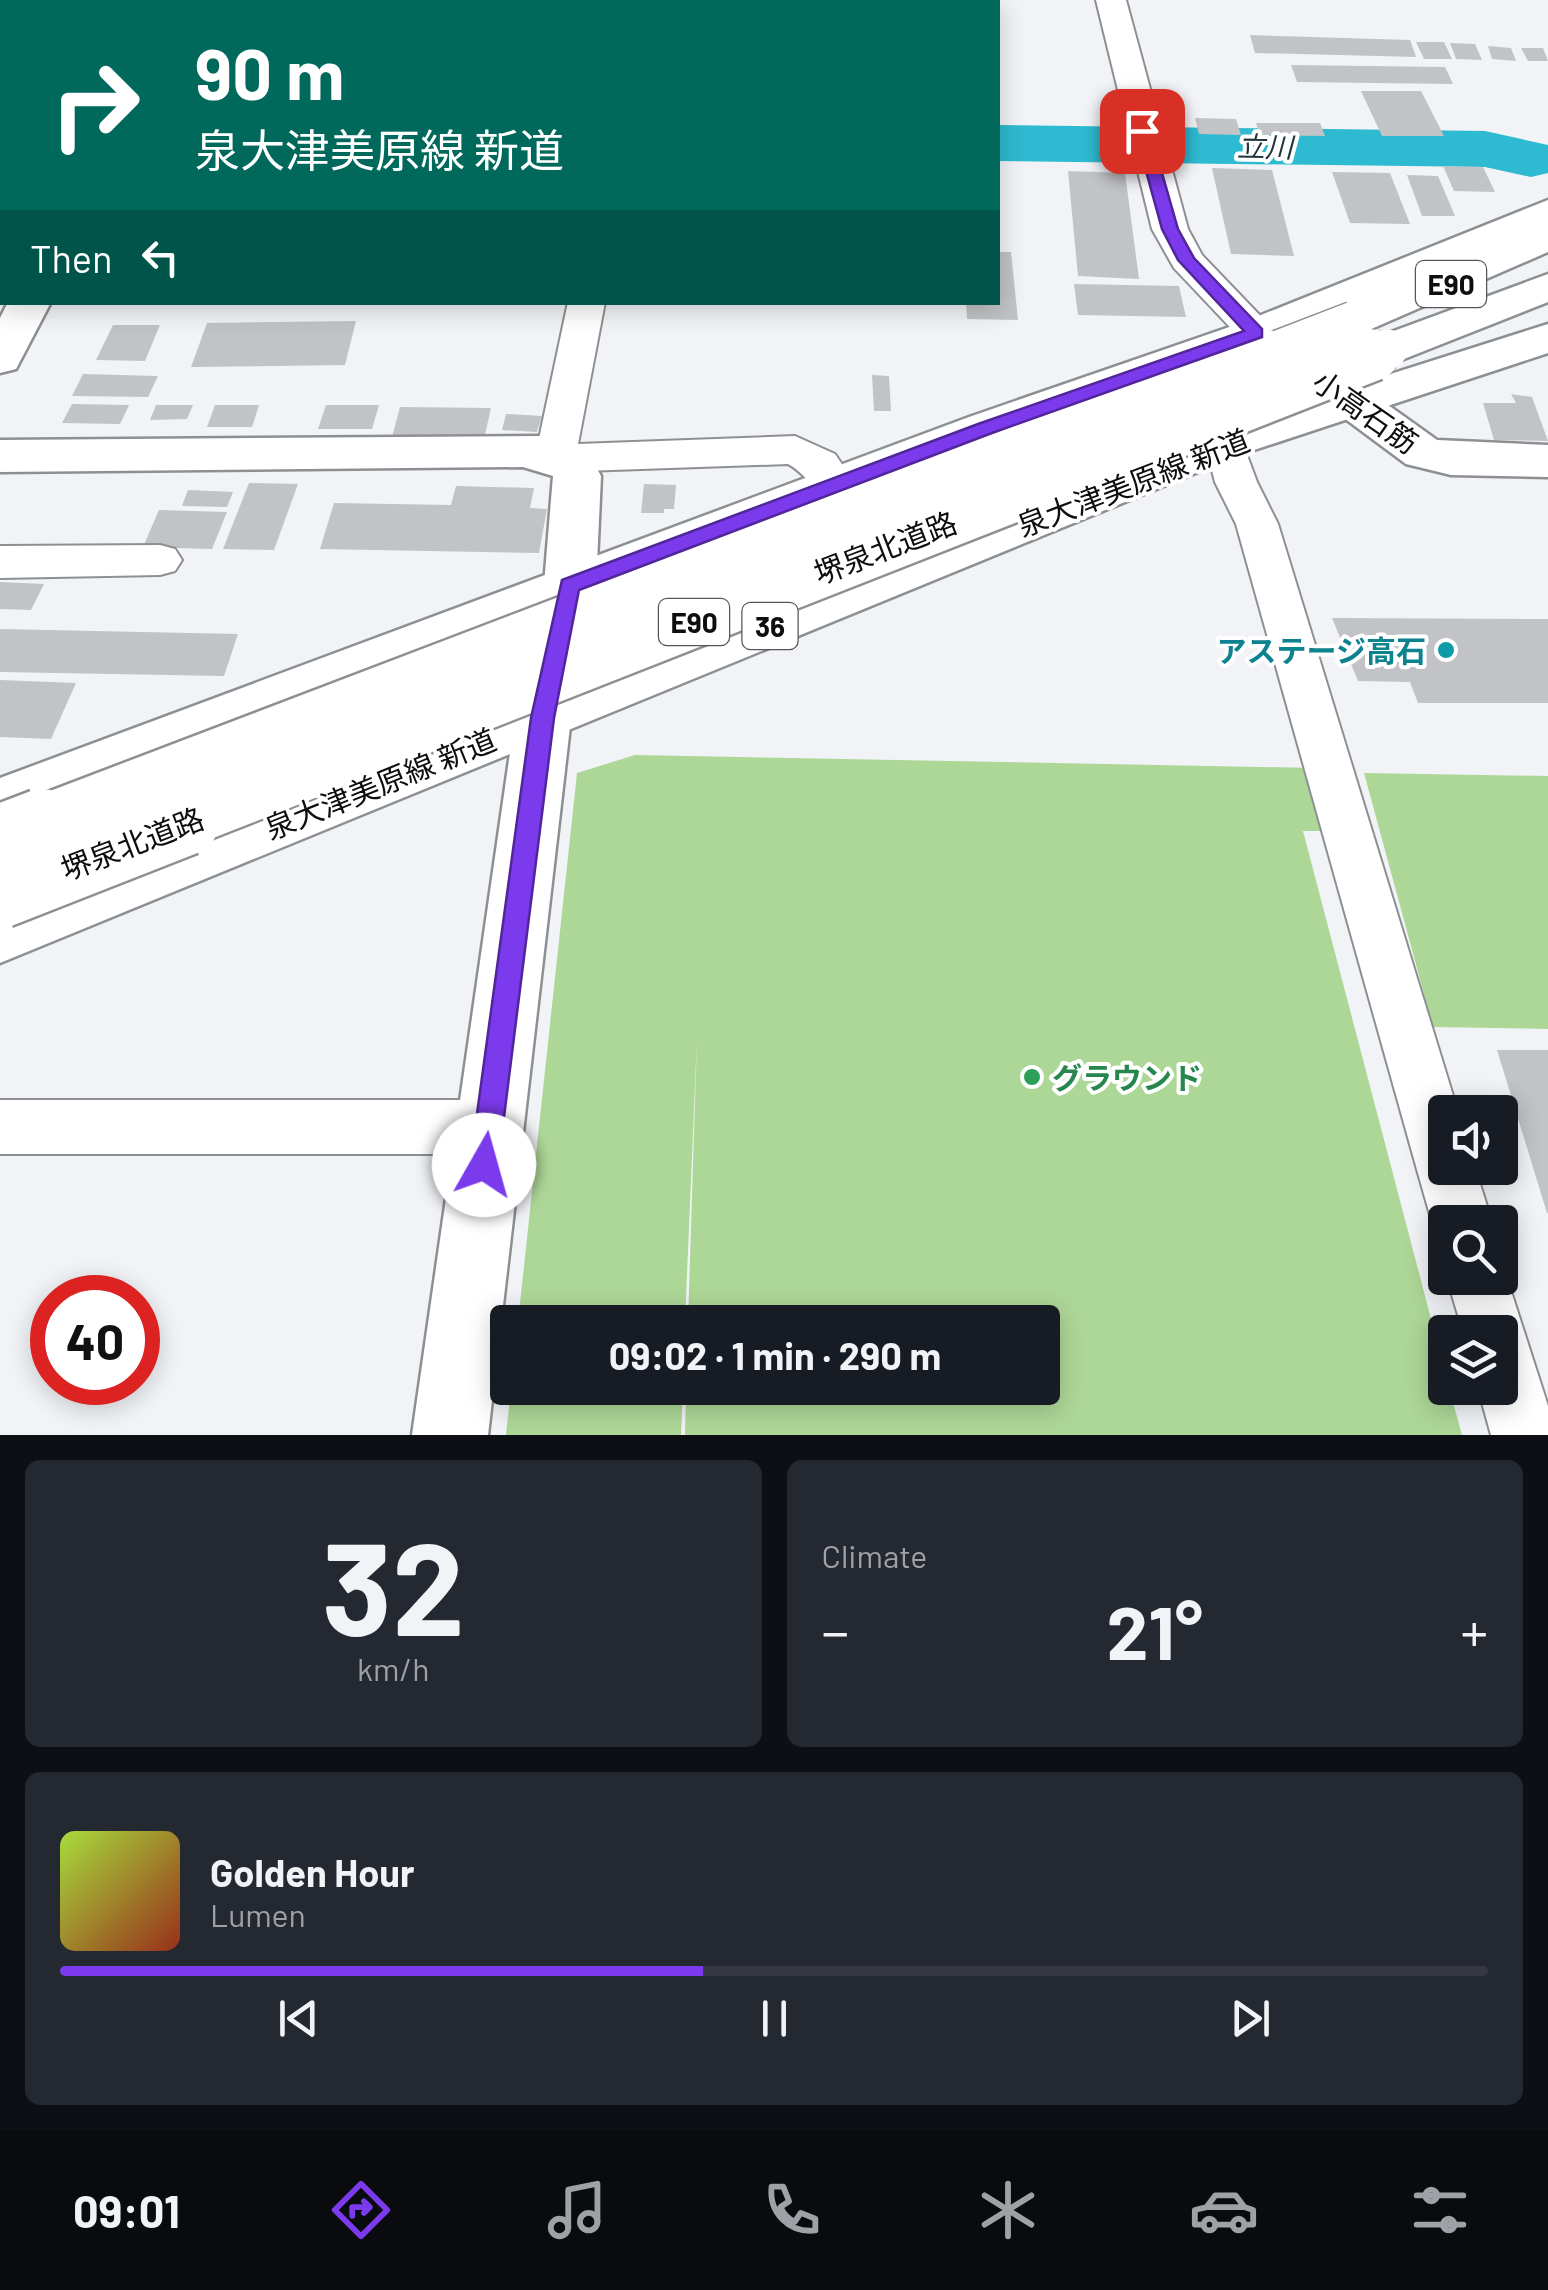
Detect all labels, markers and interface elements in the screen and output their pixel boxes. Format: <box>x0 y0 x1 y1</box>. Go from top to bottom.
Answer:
text: 90 m <box>195 30 345 114</box>
icon: right <box>30 40 160 170</box>
pin <box>1100 89 1185 174</box>
icon: arrive <box>1115 104 1170 159</box>
text: 泉大津美原線 新道 <box>195 122 564 176</box>
water label: 立川 <box>1237 129 1296 164</box>
icon: left <box>133 230 188 285</box>
text: Then <box>30 235 113 281</box>
road number: E90 <box>1416 261 1486 307</box>
street label: 小高石筋 <box>1307 362 1425 460</box>
street label: 泉大津美原線 新道 <box>1012 421 1254 543</box>
street label: 堺泉北道路 <box>809 503 961 591</box>
road number: E90 <box>659 599 729 645</box>
road number: 36 <box>742 603 798 649</box>
place label: アステージ高石 <box>1217 632 1426 668</box>
marker: アステージ高石 <box>1435 639 1457 661</box>
street label: 泉大津美原線 新道 <box>259 720 501 846</box>
street label: 堺泉北道路 <box>56 799 208 887</box>
place label: グラウンド <box>1052 1059 1202 1095</box>
marker: グラウンド <box>1021 1066 1043 1088</box>
map controls <box>1428 1095 1518 1405</box>
button: sound <box>1428 1095 1518 1185</box>
position arrow <box>432 1113 536 1217</box>
button: search <box>1428 1205 1518 1295</box>
speed limit sign: 40 <box>30 1275 160 1405</box>
button: layers <box>1428 1315 1518 1405</box>
text: 09:02 · 1 min · 290 m <box>609 1332 941 1378</box>
text: 32 <box>322 1506 465 1662</box>
text: Climate <box>822 1536 927 1574</box>
text: 21° <box>1107 1585 1203 1675</box>
text: − <box>822 1597 849 1663</box>
text: + <box>1460 1597 1488 1663</box>
text: km/h <box>357 1649 429 1687</box>
text: Golden Hour <box>210 1849 415 1895</box>
text: Lumen <box>210 1895 306 1933</box>
icon: previous <box>271 1991 326 2046</box>
icon: pause <box>747 1991 802 2046</box>
icon: next <box>1223 1991 1278 2046</box>
icon: directions <box>326 2175 396 2245</box>
icon: music <box>542 2175 612 2245</box>
icon: phone <box>757 2175 827 2245</box>
icon: climate <box>973 2175 1043 2245</box>
icon: car <box>1189 2175 1259 2245</box>
icon: filters <box>1405 2175 1475 2245</box>
text: 09:01 <box>73 2183 180 2237</box>

